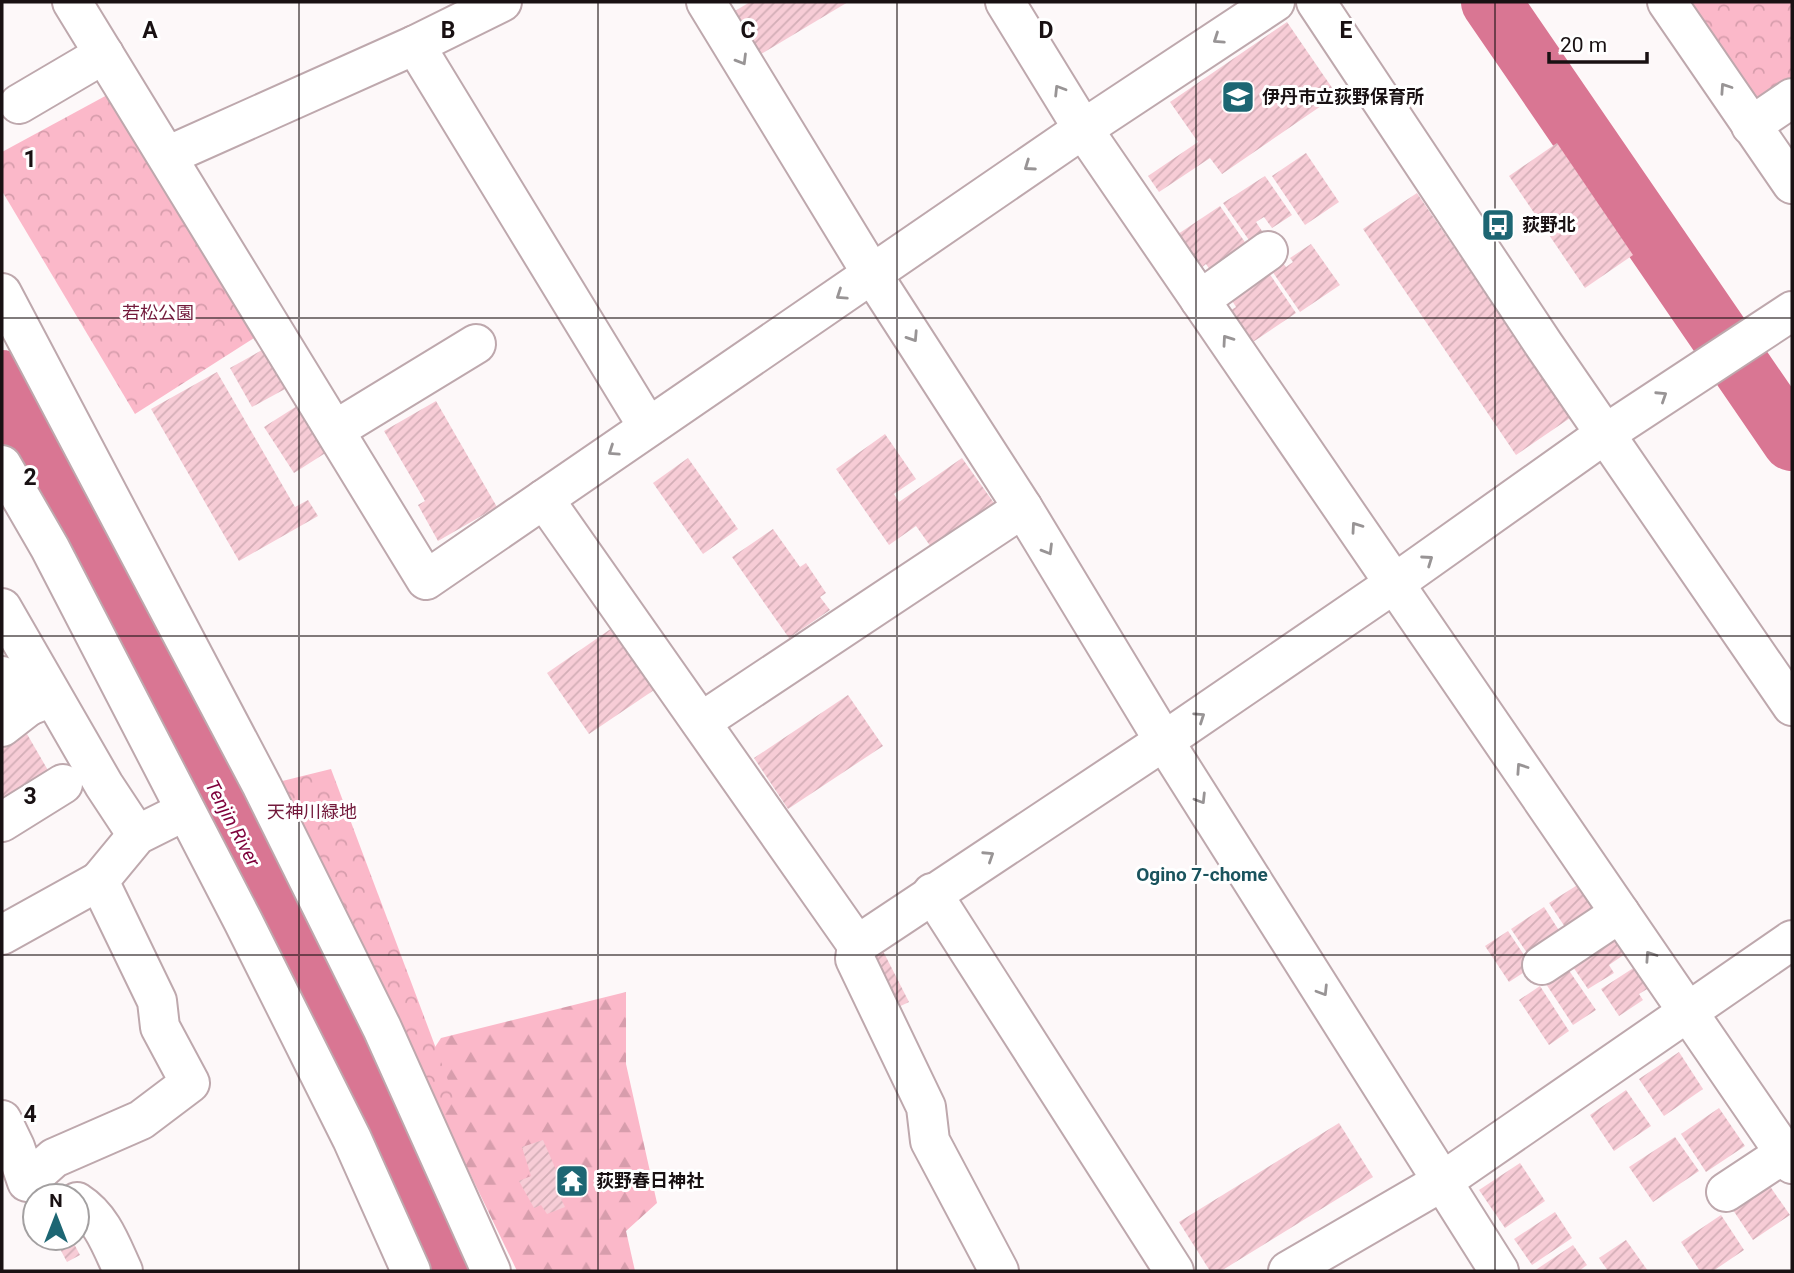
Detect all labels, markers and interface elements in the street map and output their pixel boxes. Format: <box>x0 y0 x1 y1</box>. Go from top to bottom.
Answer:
text: A <box>142 17 158 44</box>
text: B <box>441 17 455 44</box>
text: C <box>740 17 756 44</box>
text: D <box>1039 17 1053 44</box>
text: E <box>1340 17 1353 44</box>
scale bar <box>1549 21 1647 65</box>
one-way arrow <box>1213 31 1226 44</box>
text: 20 m <box>1560 33 1607 57</box>
one-way arrow <box>733 52 746 65</box>
school or university icon: 伊丹市立荻野保育所 <box>1219 78 1257 116</box>
one-way arrow <box>1721 83 1733 96</box>
one-way arrow <box>1055 85 1068 98</box>
place label: 伊丹市立荻野保育所 <box>1262 86 1424 107</box>
text: 1 <box>23 146 37 173</box>
one-way arrow <box>1024 158 1037 170</box>
bus stop icon: 荻野北 <box>1479 206 1517 244</box>
place label: 荻野北 <box>1522 214 1576 235</box>
one-way arrow <box>836 287 849 300</box>
park label: 若松公園 <box>122 302 194 323</box>
one-way arrow <box>904 329 917 342</box>
one-way arrow <box>1223 335 1235 348</box>
one-way arrow <box>1654 392 1667 405</box>
one-way arrow <box>608 443 621 455</box>
text: 2 <box>23 464 37 491</box>
one-way arrow <box>1352 522 1365 535</box>
one-way arrow <box>1040 542 1053 555</box>
one-way arrow <box>1420 556 1433 568</box>
one-way arrow <box>1192 713 1205 725</box>
one-way arrow <box>1517 763 1530 776</box>
water label: Tenjin River <box>200 776 265 871</box>
text: 3 <box>23 783 37 810</box>
one-way arrow <box>1192 791 1205 804</box>
park label: 天神川緑地 <box>267 801 357 822</box>
one-way arrow <box>982 851 995 864</box>
district label: Ogino 7-chome <box>1136 863 1268 886</box>
one-way arrow <box>1646 951 1658 964</box>
one-way arrow <box>1314 983 1327 996</box>
text: 4 <box>23 1101 37 1128</box>
temple icon: 荻野春日神社 <box>553 1162 591 1200</box>
place label: 荻野春日神社 <box>596 1170 704 1191</box>
north arrow <box>21 1182 91 1252</box>
text: N <box>49 1189 63 1212</box>

